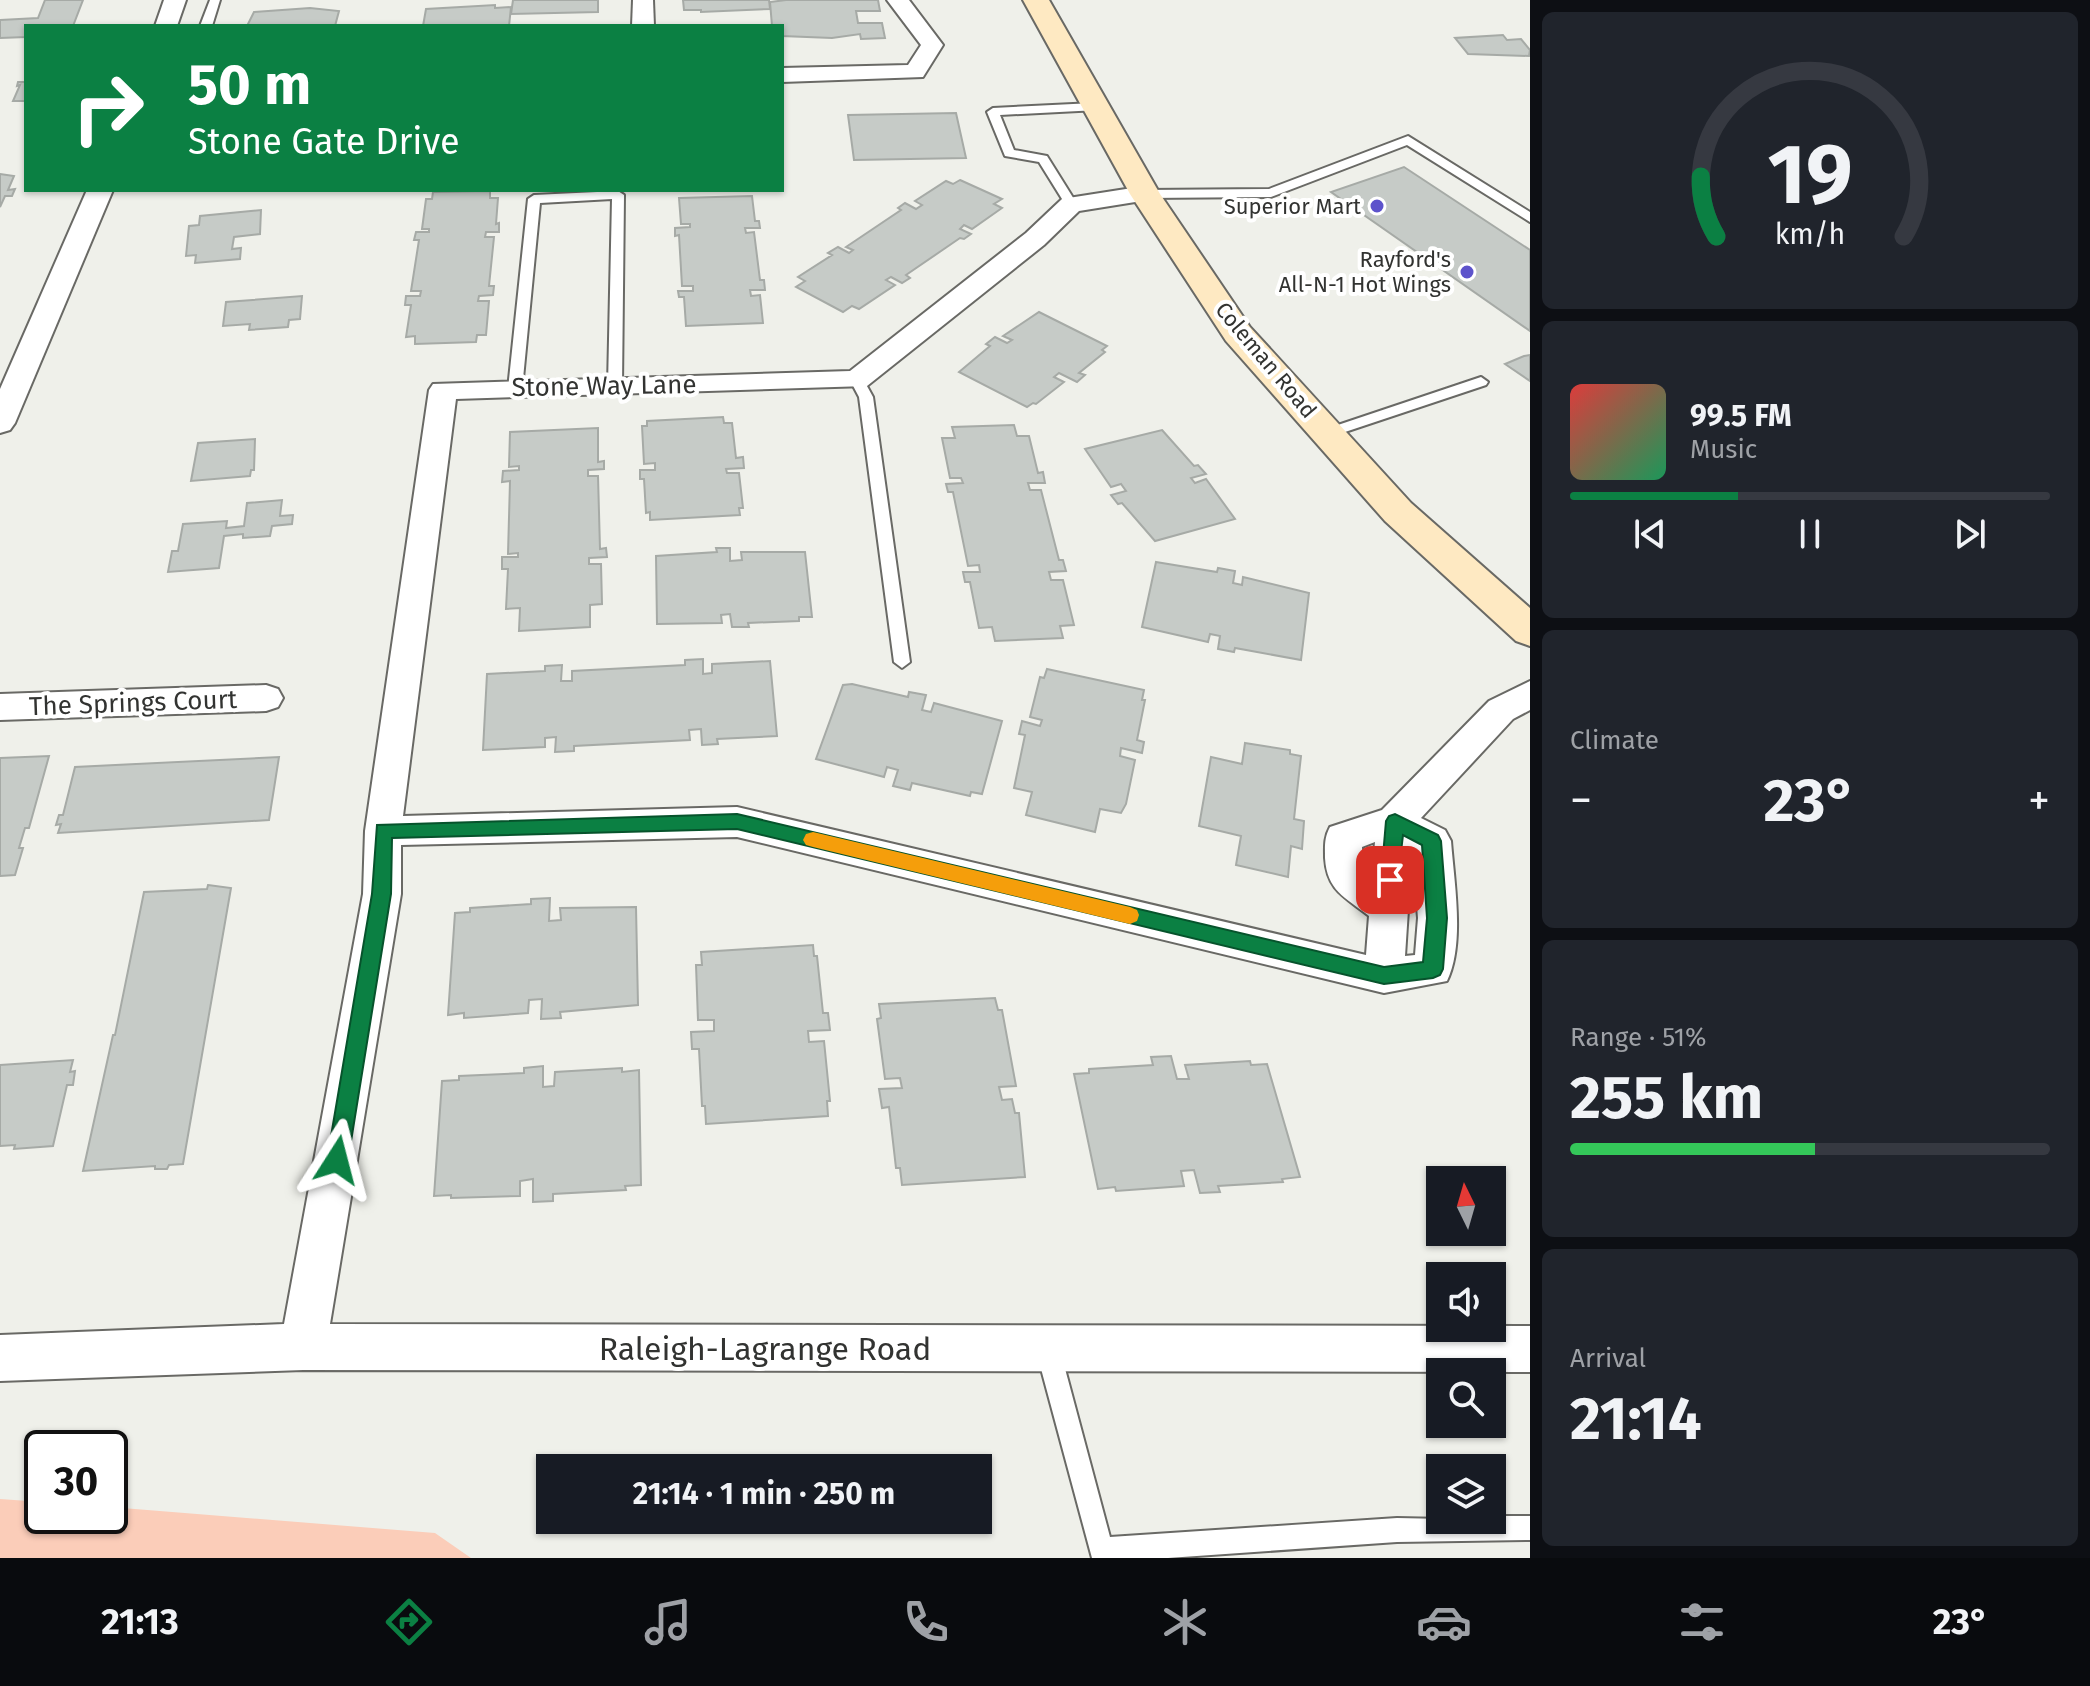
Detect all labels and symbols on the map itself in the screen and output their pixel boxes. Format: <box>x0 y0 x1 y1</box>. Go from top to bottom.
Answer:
place label: Superior Mart <box>1224 193 1361 220</box>
marker: Superior Mart <box>1368 197 1386 215</box>
place label: Rayford's All-N-1 Hot Wings <box>1279 246 1451 298</box>
marker: Rayford's All-N-1 Hot Wings <box>1458 263 1476 281</box>
street label: Coleman Road <box>1210 296 1322 424</box>
street label: Stone Way Lane <box>511 369 697 403</box>
street label: The Springs Court <box>28 684 238 722</box>
pin <box>1356 846 1424 914</box>
position arrow <box>295 1118 379 1202</box>
north arrow <box>1426 1166 1506 1246</box>
street label: Raleigh-Lagrange Road <box>599 1330 931 1368</box>
speed limit sign: 30 <box>24 1430 128 1534</box>

